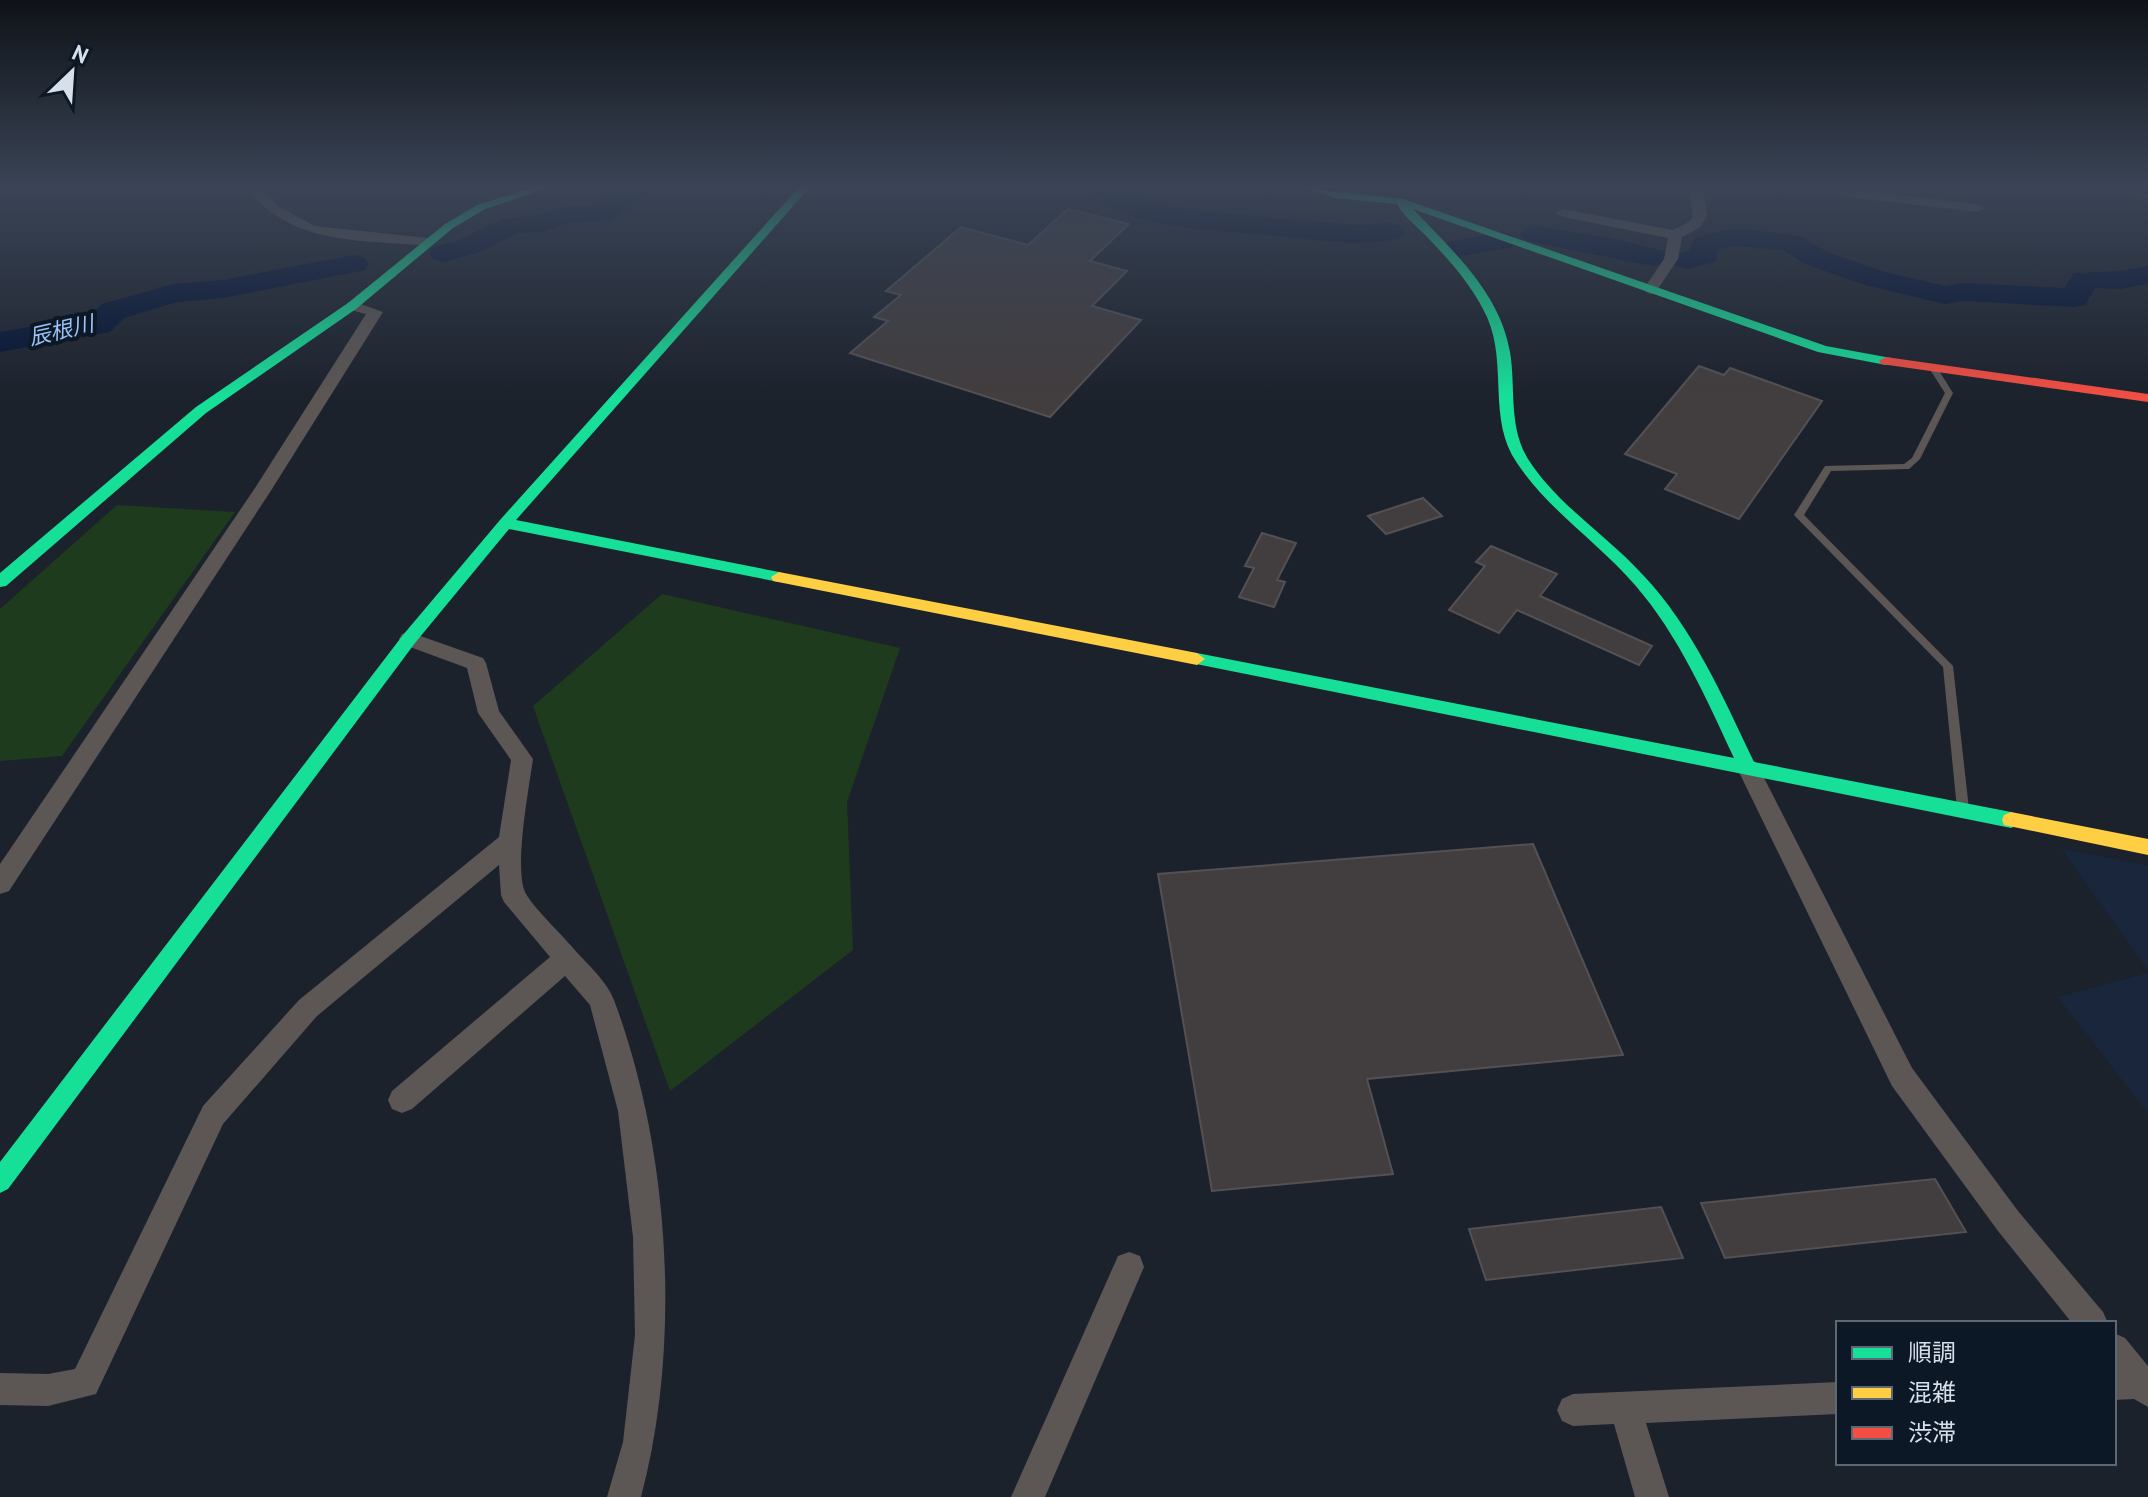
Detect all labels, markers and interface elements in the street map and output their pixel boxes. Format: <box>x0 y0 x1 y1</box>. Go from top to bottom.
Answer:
north arrow <box>32 32 112 112</box>
text: N <box>68 38 93 70</box>
water label: 辰根川 <box>26 308 98 351</box>
legend <box>1836 1321 2116 1465</box>
text: 順調 <box>1908 1337 1956 1368</box>
text: 混雑 <box>1908 1377 1956 1408</box>
text: 渋滞 <box>1908 1417 1956 1448</box>

